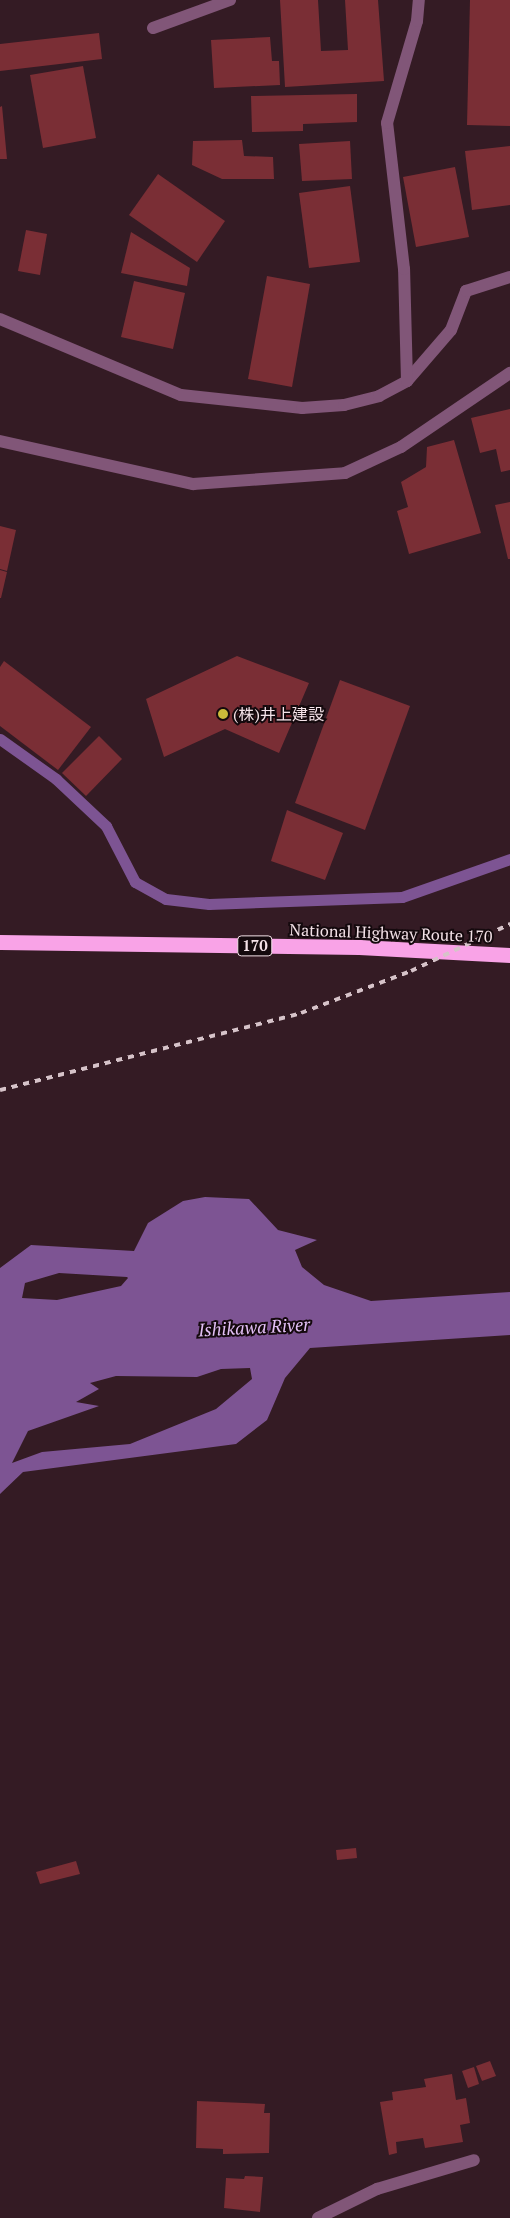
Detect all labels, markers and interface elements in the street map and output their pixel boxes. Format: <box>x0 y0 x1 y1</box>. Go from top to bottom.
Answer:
place label: (株)井上建設 <box>233 704 324 724</box>
marker: (株)井上建設 <box>217 708 229 720</box>
street label: National Highway Route 170 <box>289 920 493 946</box>
road number: 170 <box>236 934 274 958</box>
water label: Ishikawa River <box>198 1313 310 1341</box>

